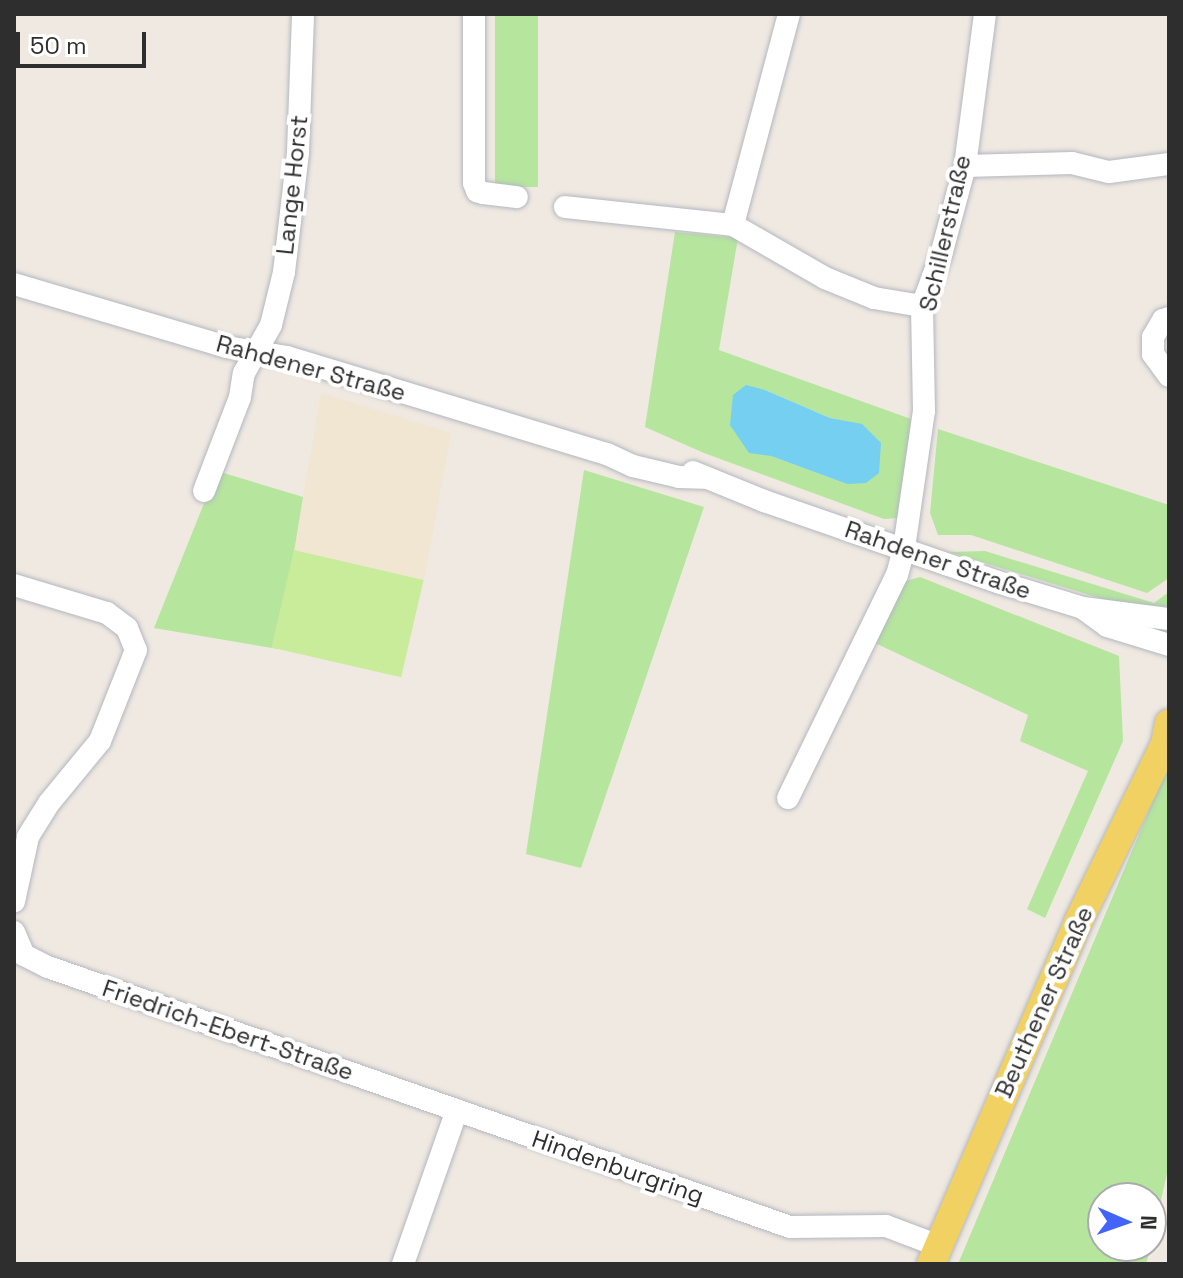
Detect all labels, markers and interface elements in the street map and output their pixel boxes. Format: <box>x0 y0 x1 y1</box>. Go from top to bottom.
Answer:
scale bar <box>20 16 150 66</box>
text: 50 m <box>30 30 87 61</box>
street label: Lange Horst <box>270 114 314 256</box>
street label: Schillerstraße <box>913 152 977 314</box>
street label: Rahdener Straße <box>213 329 409 407</box>
street label: Rahdener Straße <box>841 515 1035 605</box>
street label: Beuthener Straße <box>989 902 1099 1102</box>
street label: Friedrich-Ebert-Straße <box>99 973 357 1087</box>
street label: Hindenburgring <box>528 1124 708 1210</box>
north arrow <box>1087 1182 1167 1262</box>
text: N <box>1135 1215 1163 1231</box>

